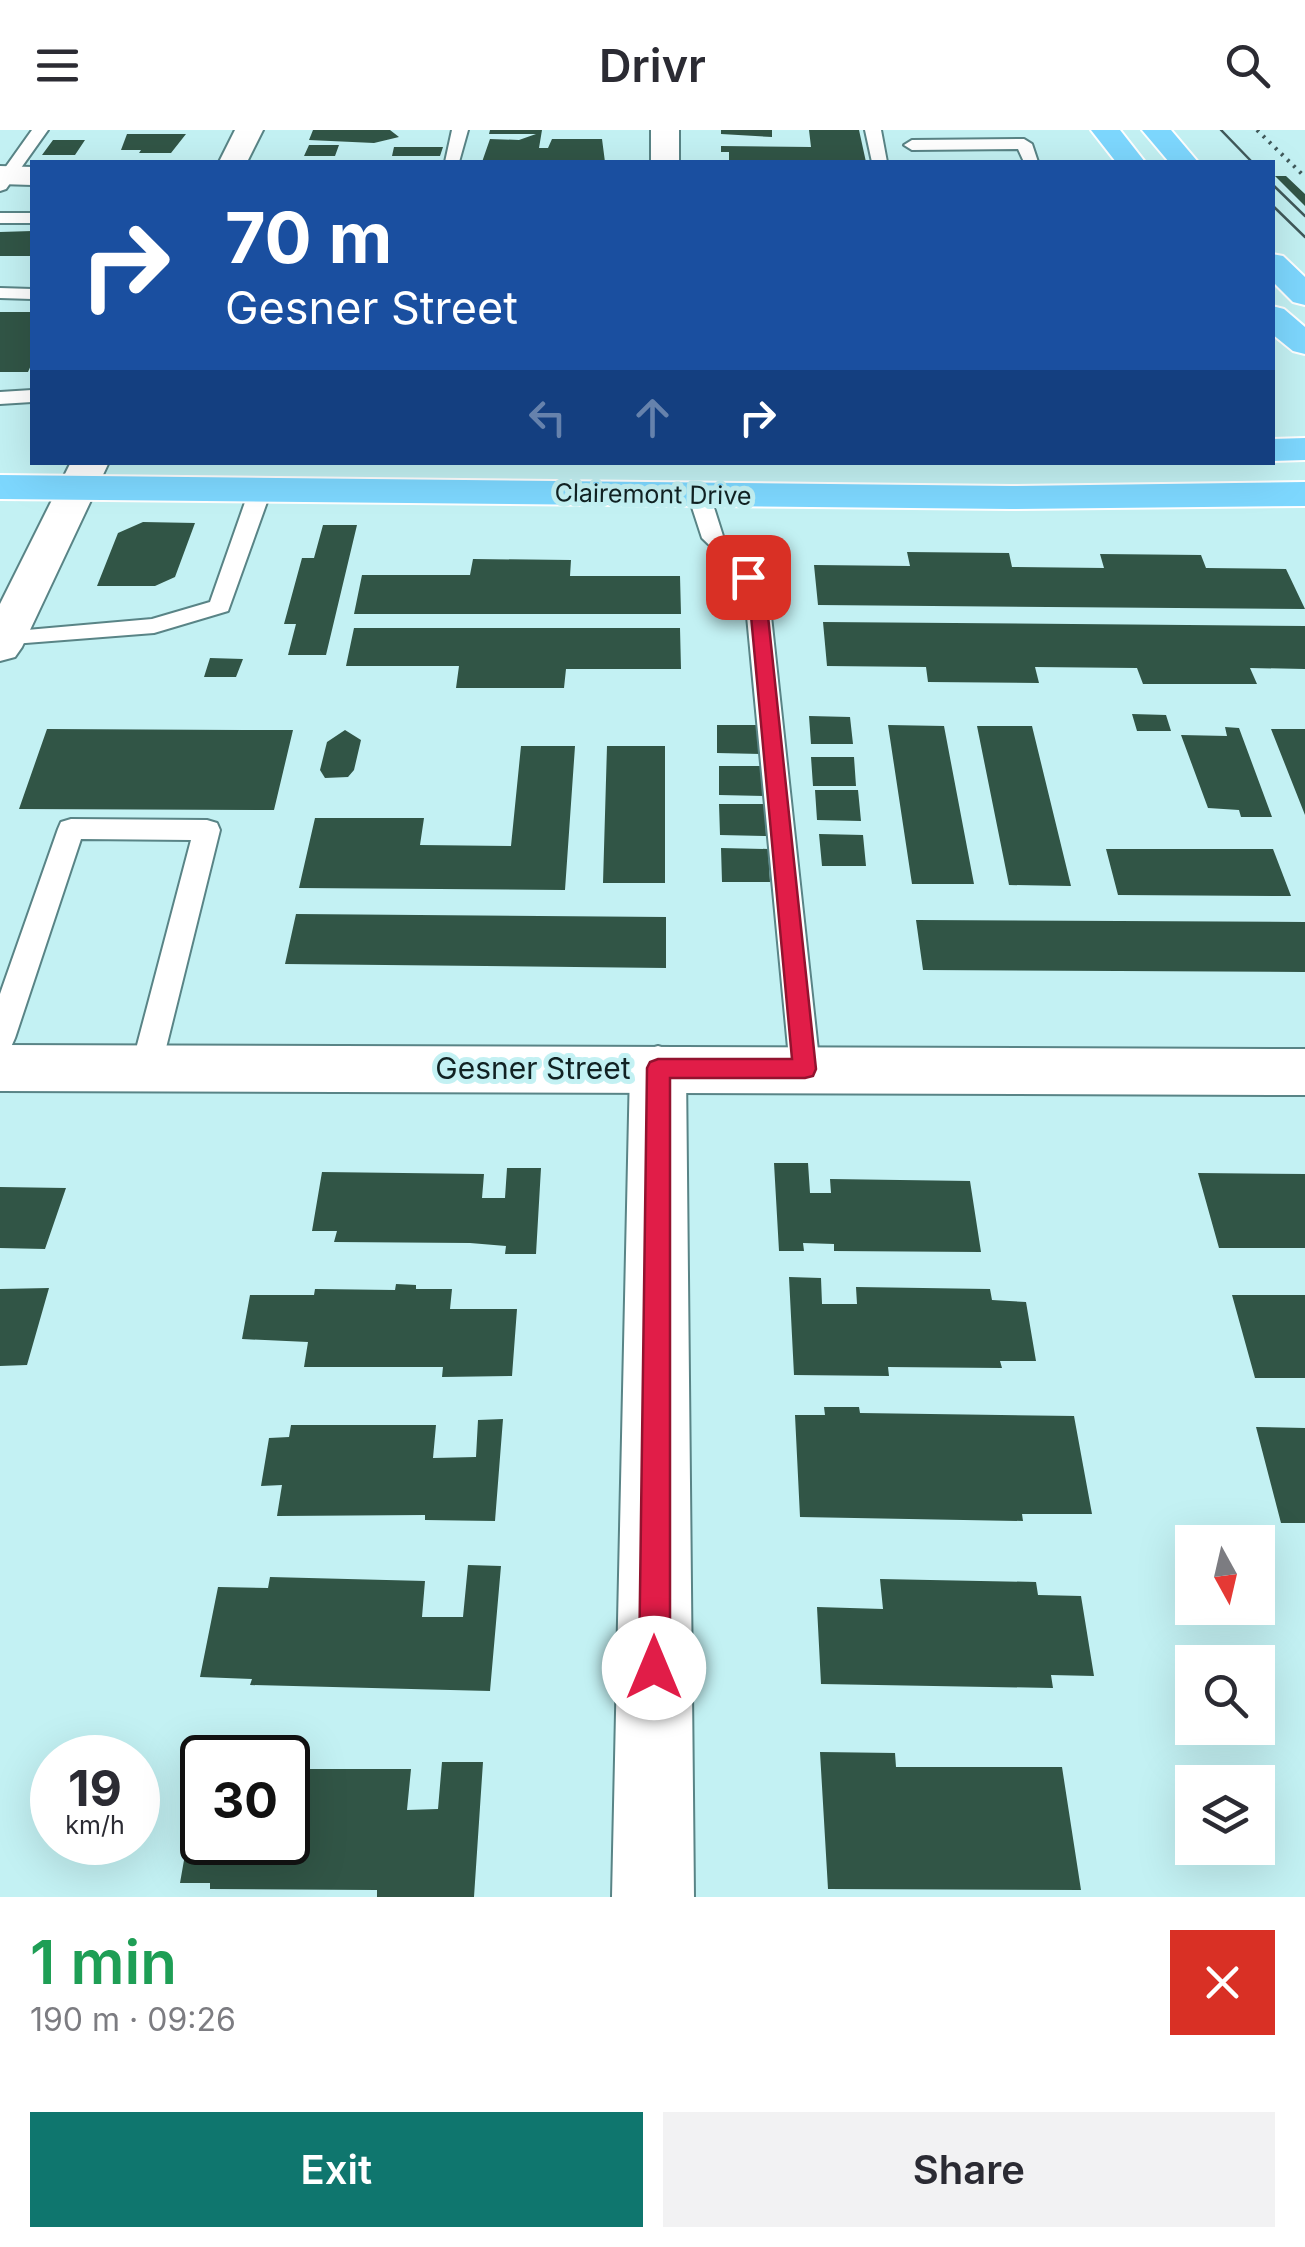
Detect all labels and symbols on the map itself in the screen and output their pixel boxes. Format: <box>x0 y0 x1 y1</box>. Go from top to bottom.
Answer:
street label: Clairemont Drive <box>554 477 752 511</box>
pin <box>706 535 791 620</box>
street label: Gesner Street <box>435 1050 631 1086</box>
north arrow <box>1175 1525 1275 1625</box>
position arrow <box>602 1616 706 1720</box>
speed limit sign: 30 <box>180 1735 310 1865</box>

